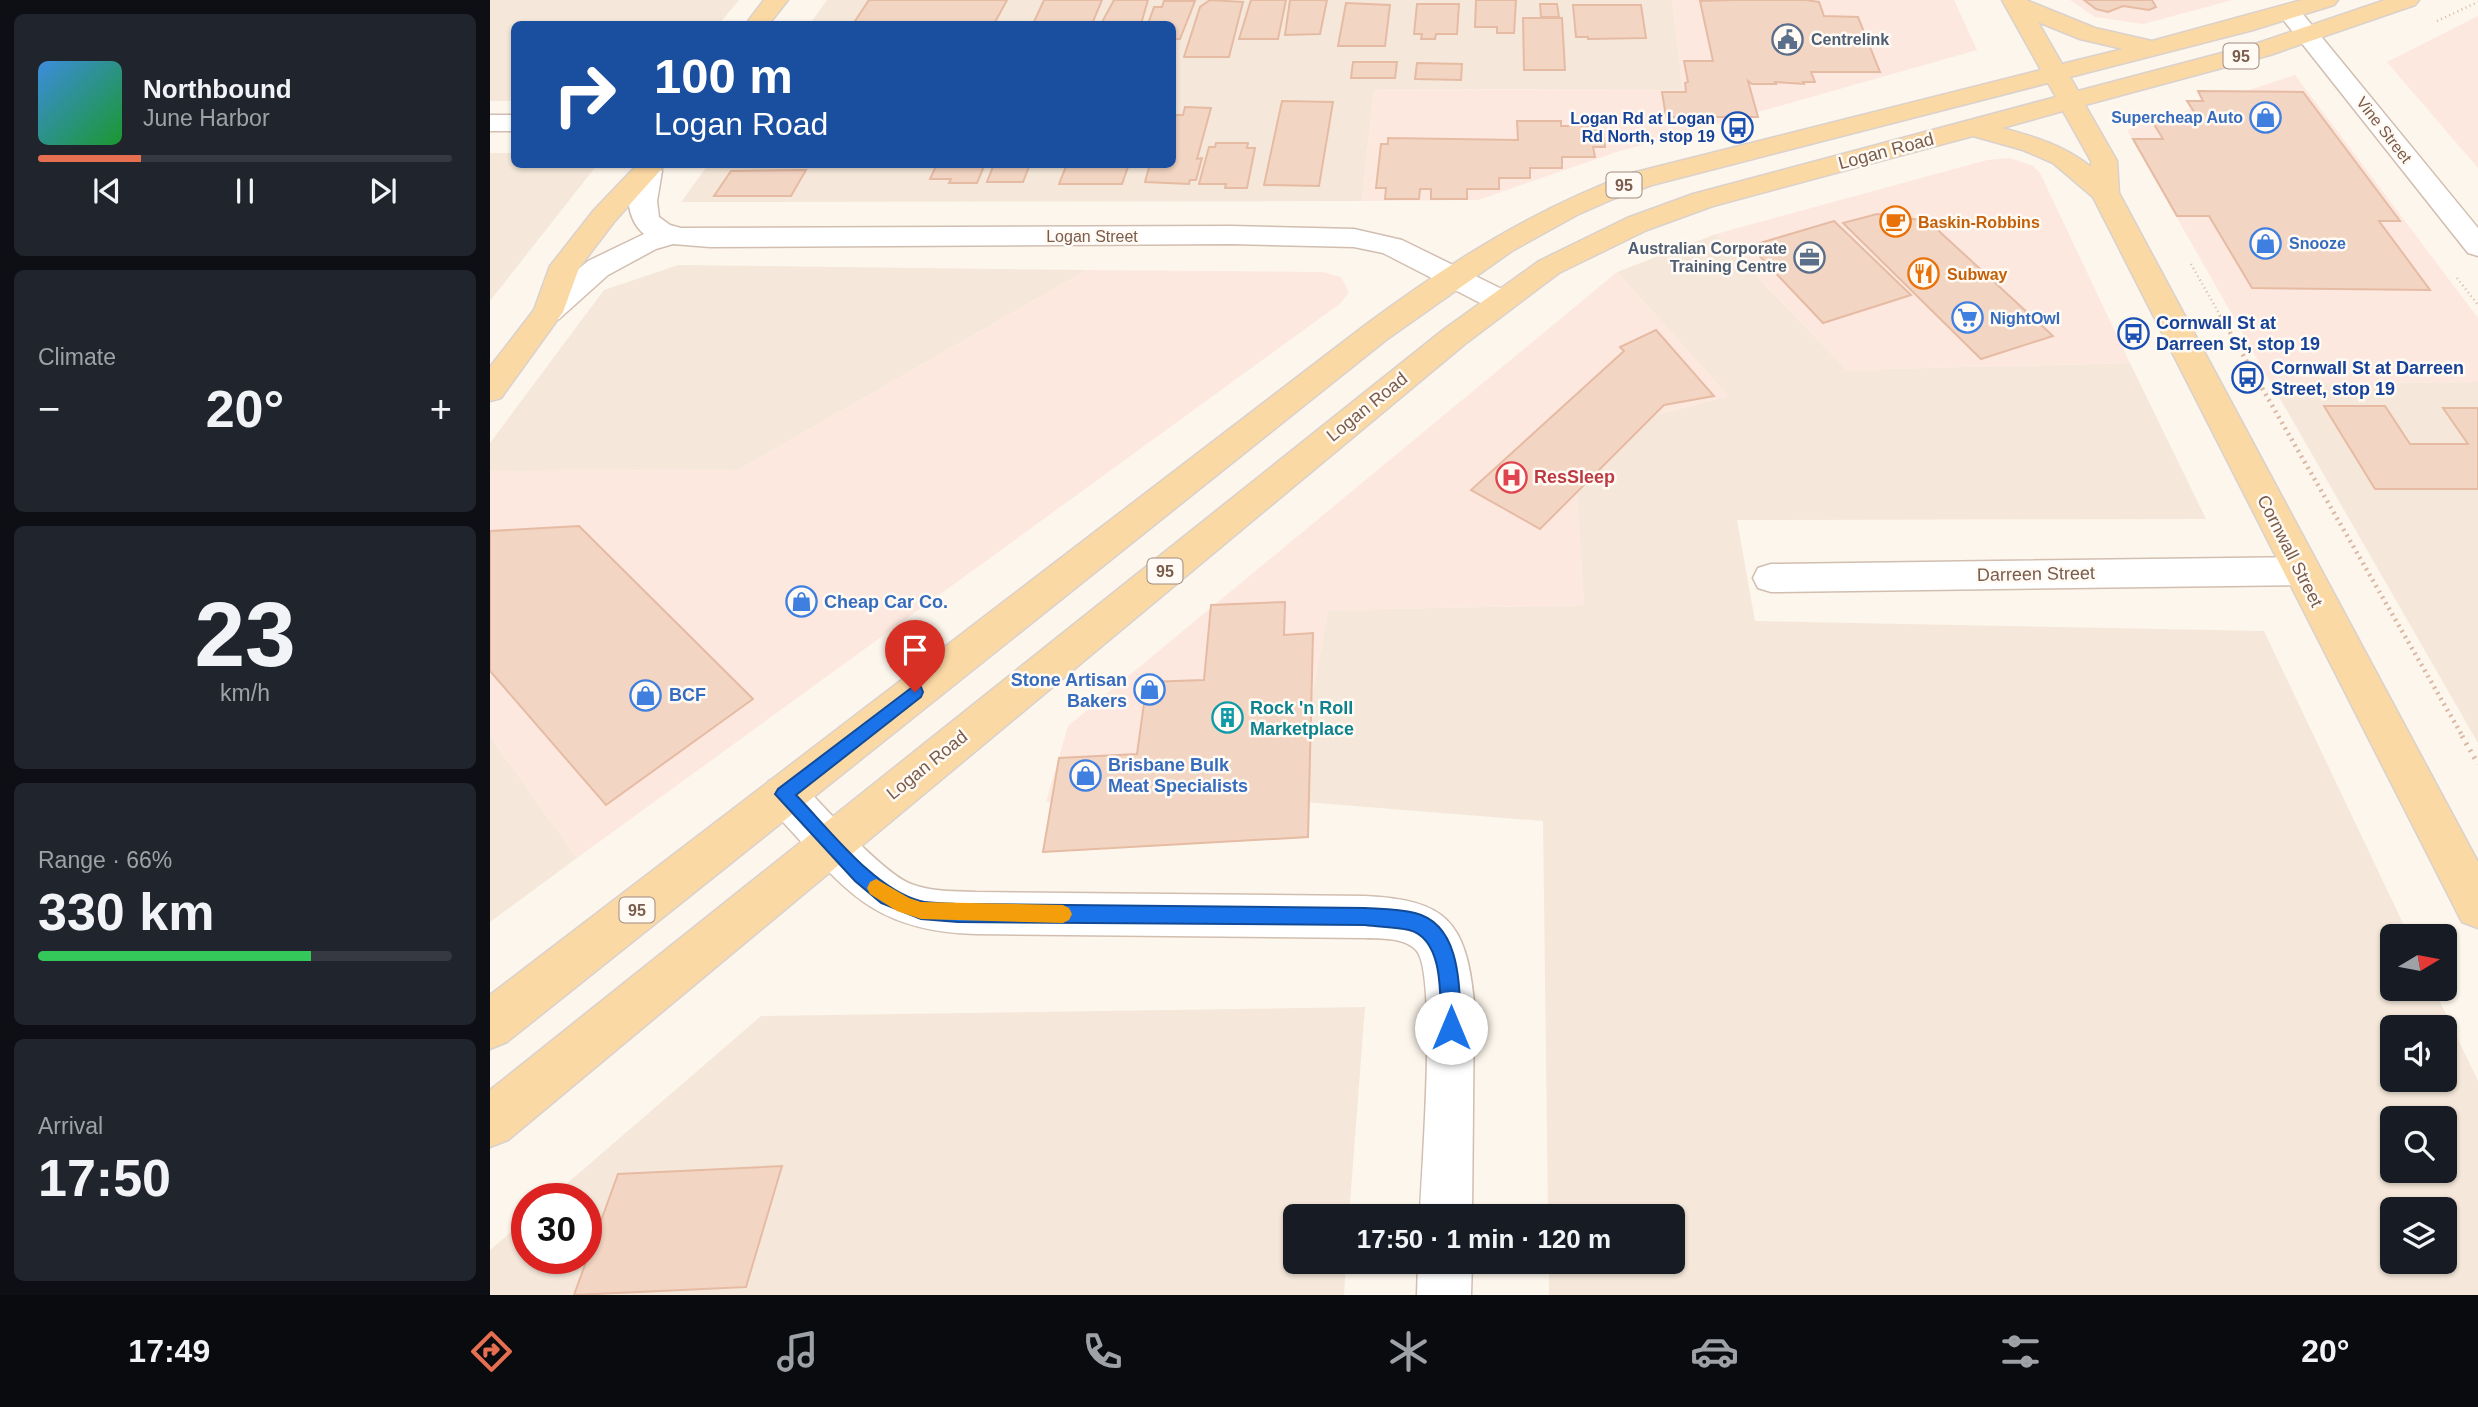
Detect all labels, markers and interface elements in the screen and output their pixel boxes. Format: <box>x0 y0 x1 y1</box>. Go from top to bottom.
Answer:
public building icon: Centrelink <box>1771 22 1805 56</box>
place label: Centrelink <box>1811 31 1889 48</box>
road number: 95 <box>2224 44 2258 68</box>
icon: right <box>539 49 630 140</box>
text: 100 m <box>654 49 793 103</box>
text: Northbound <box>143 74 292 104</box>
street label: Vine Street <box>2353 94 2415 167</box>
shop icon: Supercheap Auto <box>2249 100 2283 134</box>
text: June Harbor <box>143 105 270 131</box>
text: Logan Road <box>654 106 828 142</box>
place label: Supercheap Auto <box>2111 109 2243 126</box>
place label: Logan Rd at Logan Rd North, stop 19 <box>1570 110 1715 145</box>
bus stop icon: Logan Rd at Logan Rd North, stop 19 <box>1721 110 1755 144</box>
street label: Logan Road <box>1836 129 1936 173</box>
icon: previous <box>88 172 126 210</box>
icon: pause <box>226 172 264 210</box>
icon: next <box>364 172 402 210</box>
road number: 95 <box>1606 172 1642 197</box>
cafe icon: Baskin-Robbins <box>1878 205 1912 239</box>
place label: Baskin-Robbins <box>1918 214 2040 231</box>
shop icon: Snooze <box>2249 226 2283 260</box>
street label: Logan Street <box>1046 228 1138 245</box>
place label: Snooze <box>2289 235 2346 252</box>
place label: Australian Corporate Training Centre <box>1628 240 1787 275</box>
office icon: Australian Corporate Training Centre <box>1793 240 1827 274</box>
restaurant icon: Subway <box>1907 257 1941 291</box>
place label: Subway <box>1947 266 2008 283</box>
supermarket icon: NightOwl <box>1950 301 1984 335</box>
place label: NightOwl <box>1990 310 2060 327</box>
place label: Cornwall St at Darreen St, stop 19 <box>2156 313 2320 354</box>
bus stop icon: Cornwall St at Darreen St, stop 19 <box>2116 316 2150 350</box>
text: Climate <box>38 344 116 370</box>
place label: Cornwall St at Darreen Street, stop 19 <box>2271 358 2464 399</box>
bus stop icon: Cornwall St at Darreen Street, stop 19 <box>2231 361 2265 395</box>
street label: Logan Road <box>1323 368 1411 446</box>
text: 20° <box>206 380 284 438</box>
text: − <box>38 388 60 430</box>
text: + <box>430 388 452 430</box>
hospital icon: ResSleep <box>1494 460 1528 494</box>
place label: ResSleep <box>1534 467 1615 487</box>
street label: Cornwall Street <box>2253 492 2327 610</box>
road number: 95 <box>1148 558 1182 584</box>
street label: Darreen Street <box>1977 563 2095 585</box>
text: 23 <box>194 584 296 685</box>
shop icon: Cheap Car Co. <box>784 585 818 619</box>
place label: Cheap Car Co. <box>824 592 948 612</box>
pin <box>885 620 945 692</box>
icon: arrive <box>896 631 934 669</box>
place label: Stone Artisan Bakers <box>1011 670 1127 711</box>
shop icon: Stone Artisan Bakers <box>1133 673 1167 707</box>
shop icon: BCF <box>629 678 663 712</box>
text: km/h <box>220 680 270 706</box>
place label: BCF <box>669 685 706 705</box>
place label: Rock 'n Roll Marketplace <box>1250 698 1354 739</box>
building icon: Rock 'n Roll Marketplace <box>1210 701 1244 735</box>
street label: Logan Road <box>883 726 971 804</box>
place label: Brisbane Bulk Meat Specialists <box>1108 755 1248 796</box>
shop icon: Brisbane Bulk Meat Specialists <box>1068 758 1102 792</box>
text: Range · 66% <box>38 847 172 873</box>
text: 330 km <box>38 883 214 941</box>
road number: 95 <box>620 898 654 922</box>
north arrow <box>2380 924 2457 1001</box>
map controls <box>2380 924 2457 1274</box>
position arrow <box>1414 991 1488 1065</box>
button: sound <box>2380 1015 2457 1092</box>
button: search <box>2380 1106 2457 1183</box>
text: Arrival <box>38 1113 103 1139</box>
text: 17:50 <box>38 1149 171 1207</box>
speed limit sign: 30 <box>511 1183 602 1274</box>
button: layers <box>2380 1197 2457 1274</box>
text: 17:50 · 1 min · 120 m <box>1357 1224 1611 1254</box>
icon: directions <box>467 1327 516 1376</box>
icon: music <box>773 1327 822 1376</box>
icon: phone <box>1078 1327 1127 1376</box>
icon: climate <box>1384 1327 1433 1376</box>
icon: car <box>1690 1327 1739 1376</box>
icon: filters <box>1996 1327 2045 1376</box>
text: 17:49 <box>128 1333 210 1369</box>
text: 20° <box>2301 1333 2350 1369</box>

